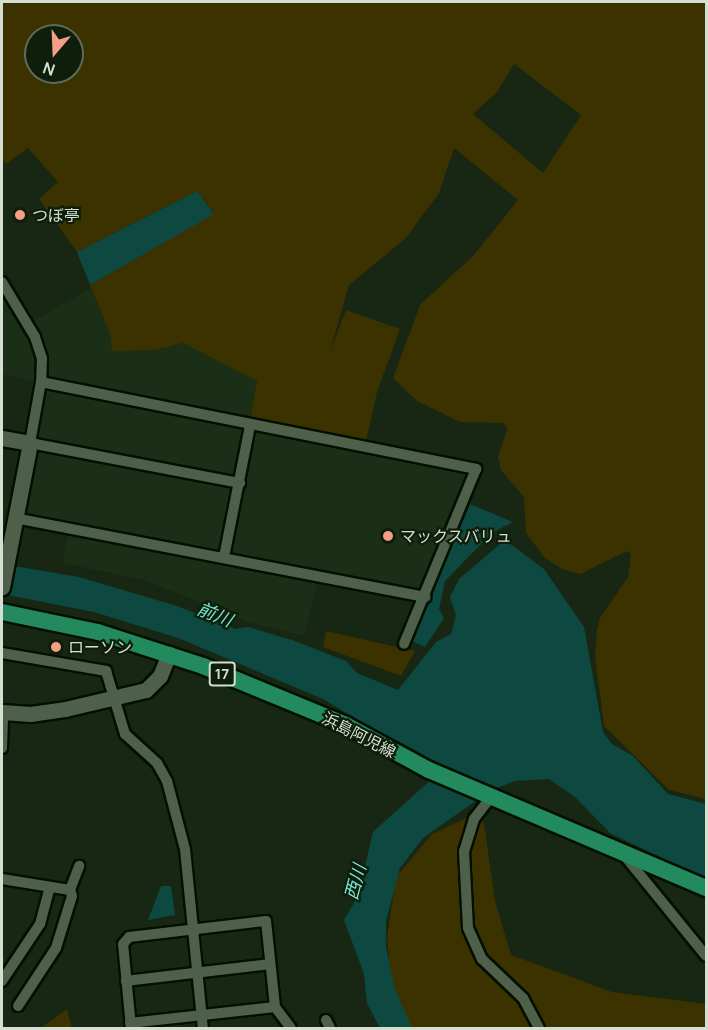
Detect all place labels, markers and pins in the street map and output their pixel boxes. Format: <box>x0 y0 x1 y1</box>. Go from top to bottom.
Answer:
place label: つぼ亭 <box>32 205 80 225</box>
marker: つぼ亭 <box>13 208 27 222</box>
place label: マックスバリュ <box>400 526 512 546</box>
marker: マックスバリュ <box>381 529 395 543</box>
place label: ローソン <box>68 637 132 657</box>
marker: ローソン <box>49 640 63 654</box>

